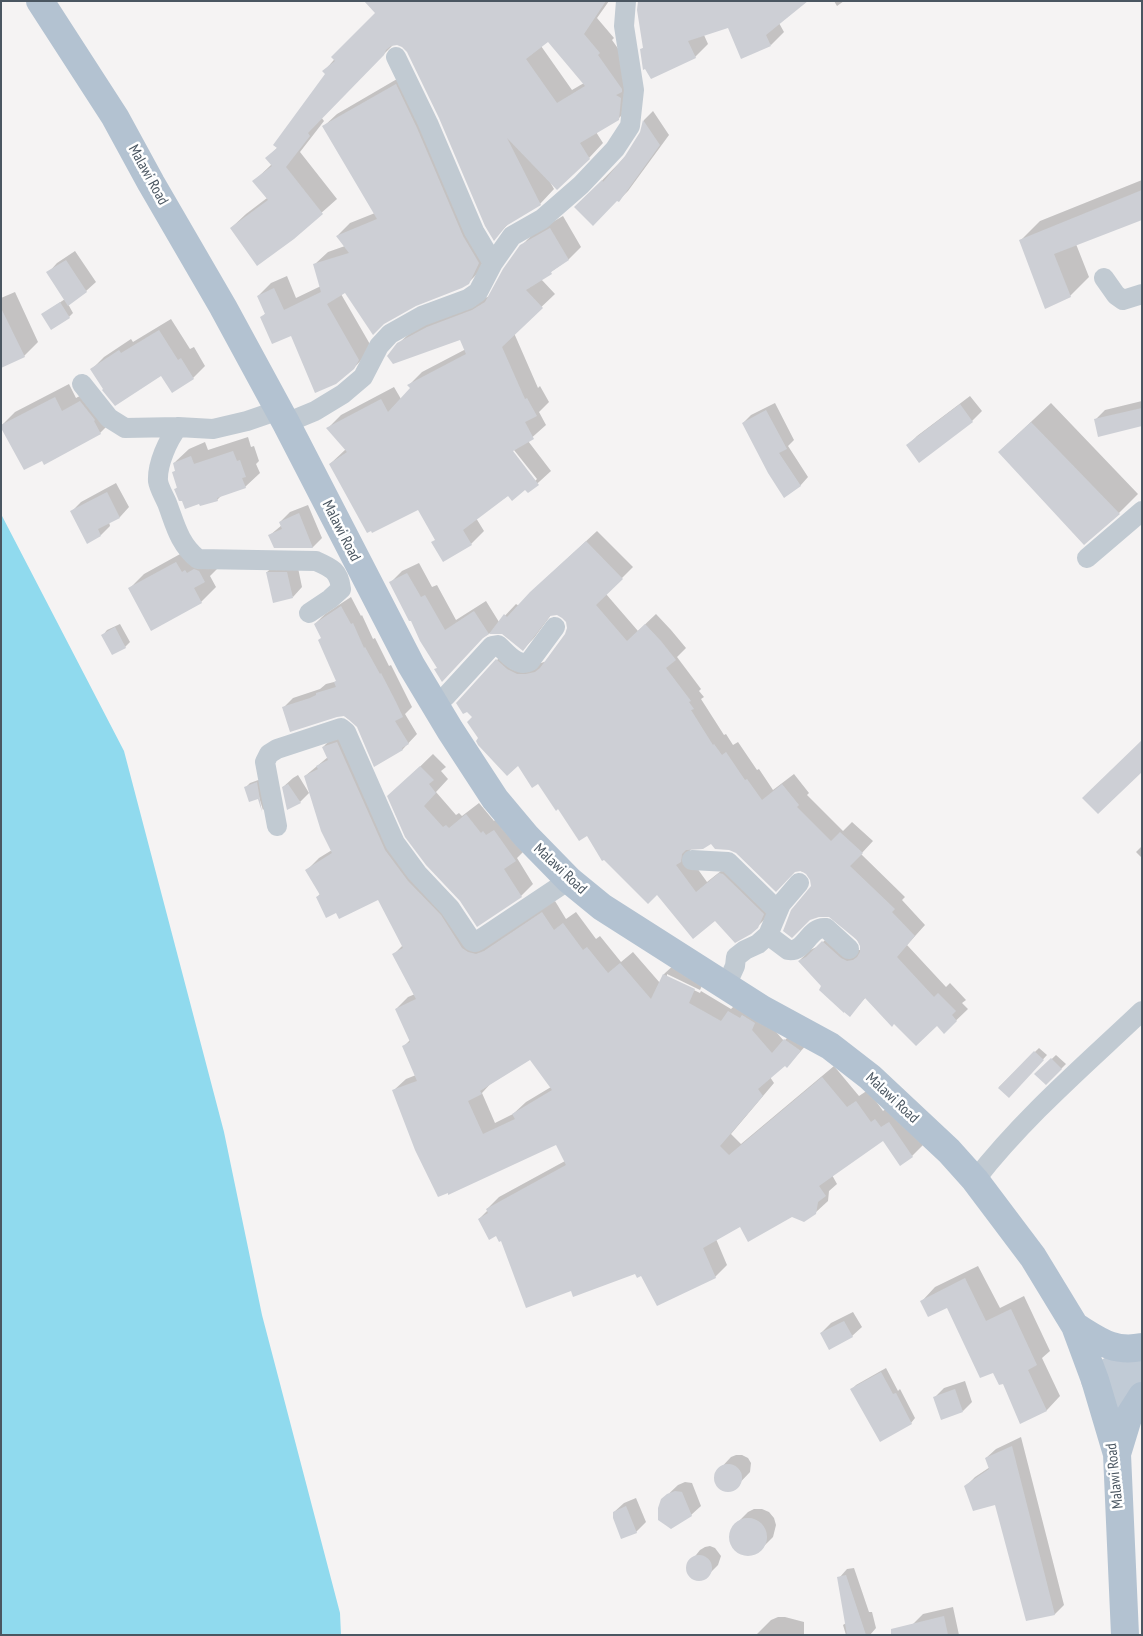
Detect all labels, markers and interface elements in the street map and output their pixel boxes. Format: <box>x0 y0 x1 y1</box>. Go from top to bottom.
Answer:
street label: Malawi Road <box>124 142 172 208</box>
street label: Malawi Road <box>318 498 364 564</box>
street label: Malawi Road <box>530 840 590 898</box>
street label: Malawi Road <box>862 1069 922 1127</box>
street label: Malawi Road <box>1103 1442 1127 1510</box>

